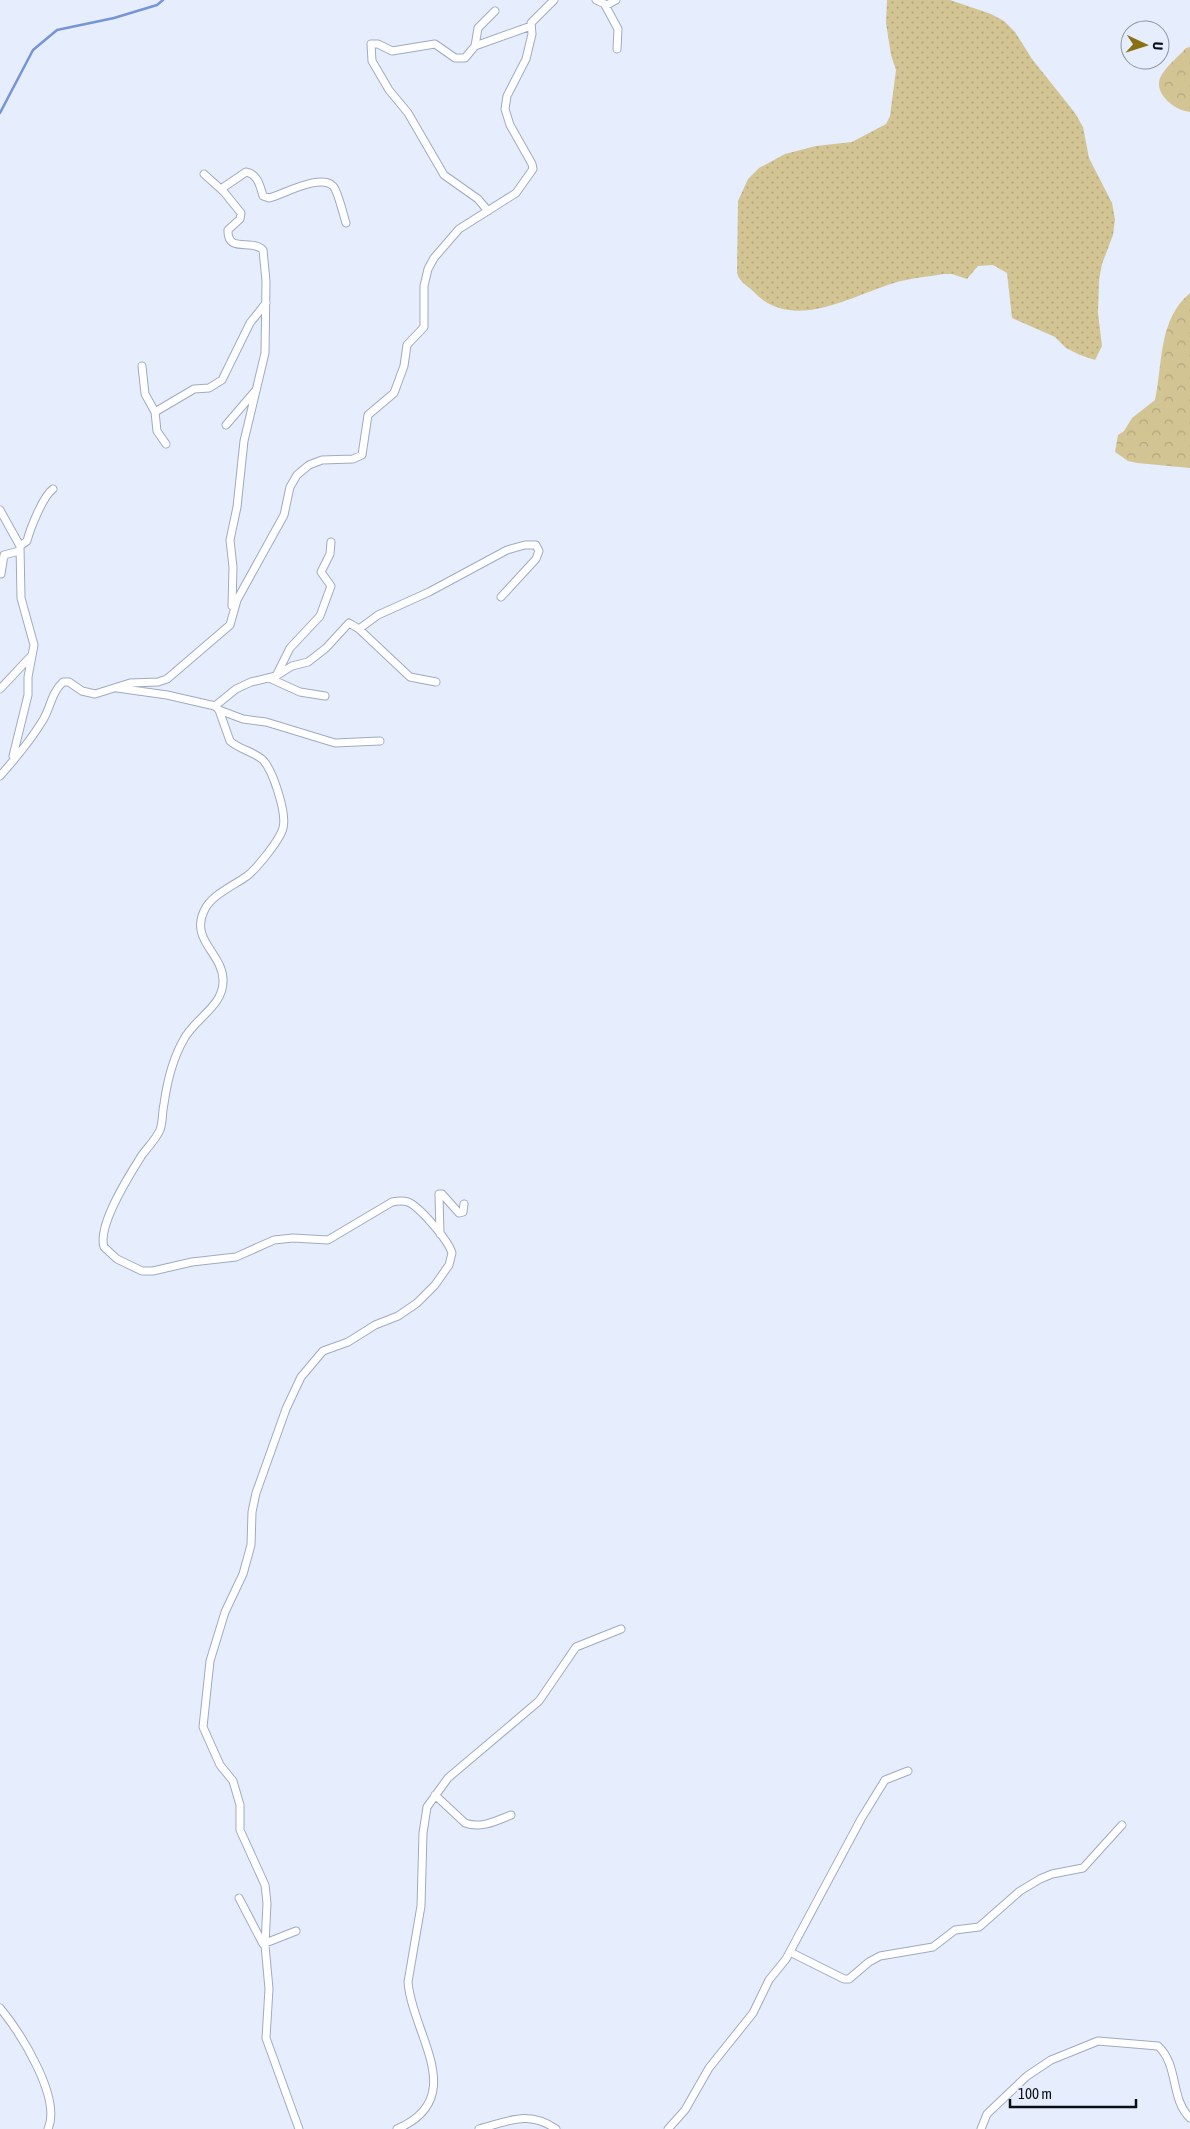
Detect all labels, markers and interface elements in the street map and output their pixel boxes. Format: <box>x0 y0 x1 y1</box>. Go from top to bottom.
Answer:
north arrow <box>1120 20 1170 70</box>
text: U <box>1150 41 1166 51</box>
scale bar <box>1010 2076 1136 2108</box>
text: 100 m <box>1018 2085 1052 2102</box>

